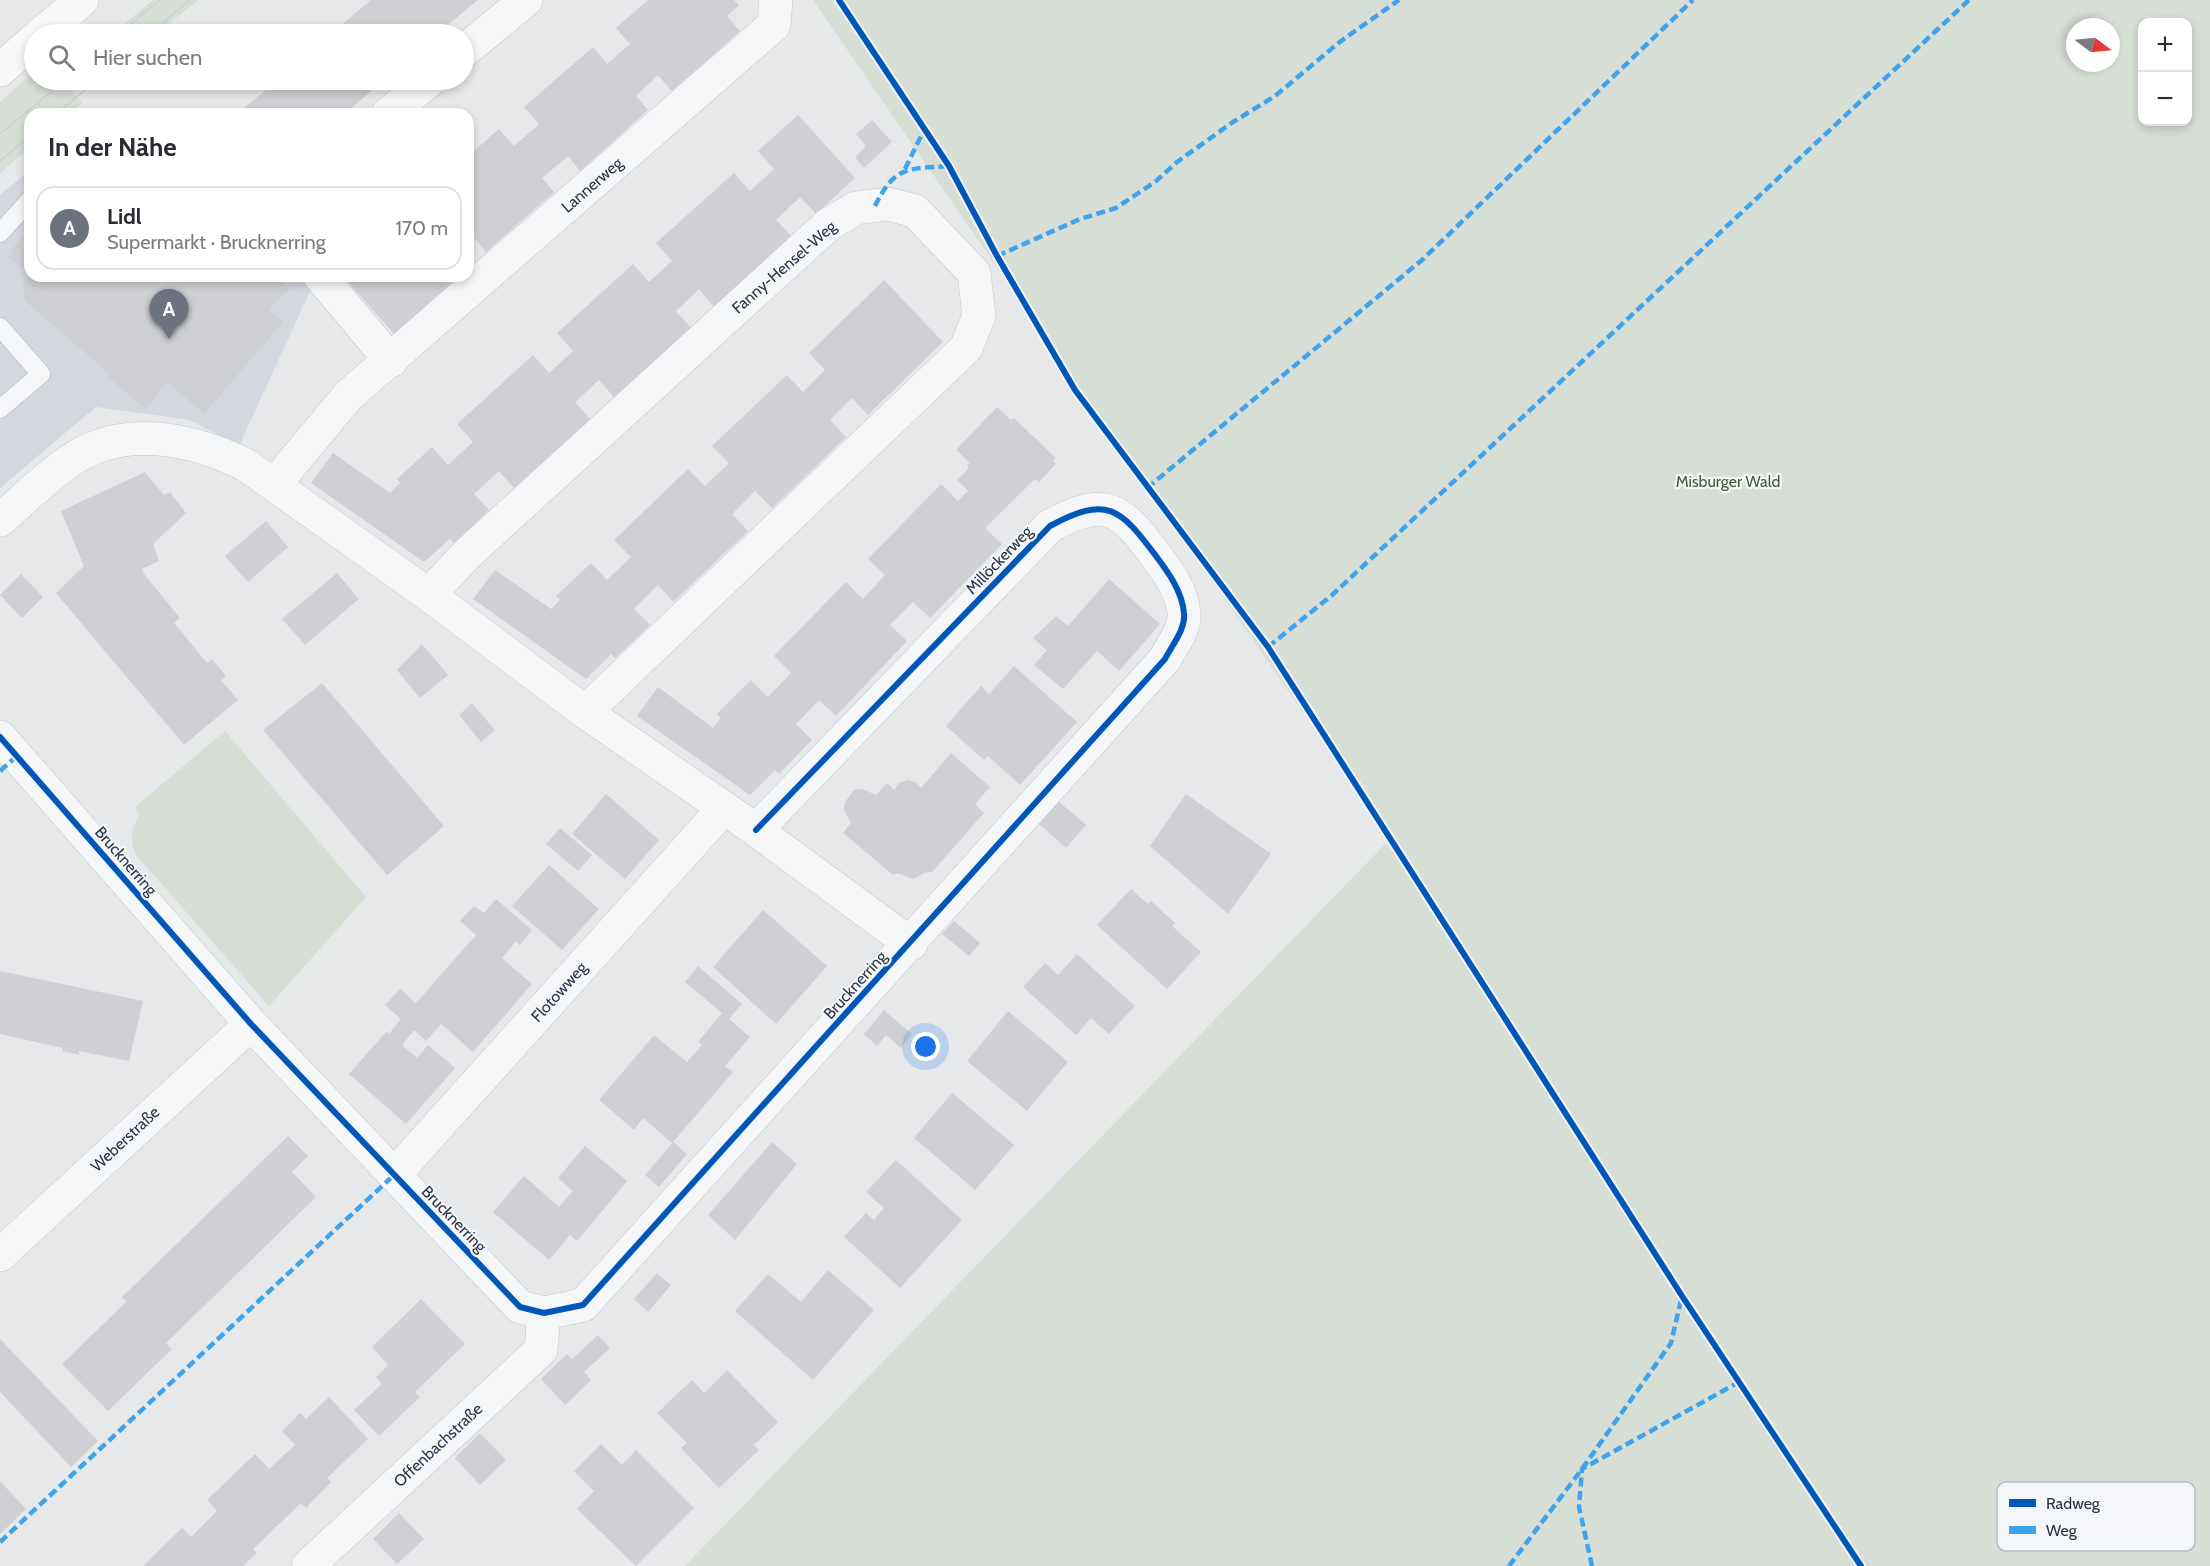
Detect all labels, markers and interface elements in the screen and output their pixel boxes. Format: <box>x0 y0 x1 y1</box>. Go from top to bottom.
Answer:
north arrow <box>2066 18 2120 72</box>
map controls <box>2138 18 2192 126</box>
button: + <box>2138 18 2192 72</box>
search box <box>24 24 474 90</box>
icon: search <box>45 41 78 74</box>
text: Hier suchen <box>93 44 202 71</box>
button: − <box>2138 72 2192 126</box>
text: In der Nähe <box>48 131 177 163</box>
street label: Lannerweg <box>558 153 627 217</box>
text: Lidl <box>107 203 142 230</box>
text: A <box>63 216 76 240</box>
text: 170 m <box>396 216 448 240</box>
street label: Fanny-Hensel-Weg <box>728 216 841 317</box>
text: Supermarkt · Brucknerring <box>107 230 326 254</box>
pin: A <box>150 290 188 339</box>
park label: Misburger Wald <box>1676 472 1780 491</box>
street label: Millöckerweg <box>962 521 1037 598</box>
street label: Brucknerring <box>91 823 162 900</box>
street label: Brucknerring <box>820 946 891 1023</box>
street label: Flotowweg <box>527 957 592 1026</box>
your location <box>911 1032 940 1061</box>
street label: Weberstraße <box>87 1102 163 1176</box>
street label: Brucknerring <box>418 1182 491 1257</box>
street label: Offenbachstraße <box>390 1399 486 1491</box>
legend <box>1997 1482 2195 1551</box>
text: Radweg <box>2046 1494 2101 1513</box>
text: Weg <box>2046 1521 2078 1540</box>

